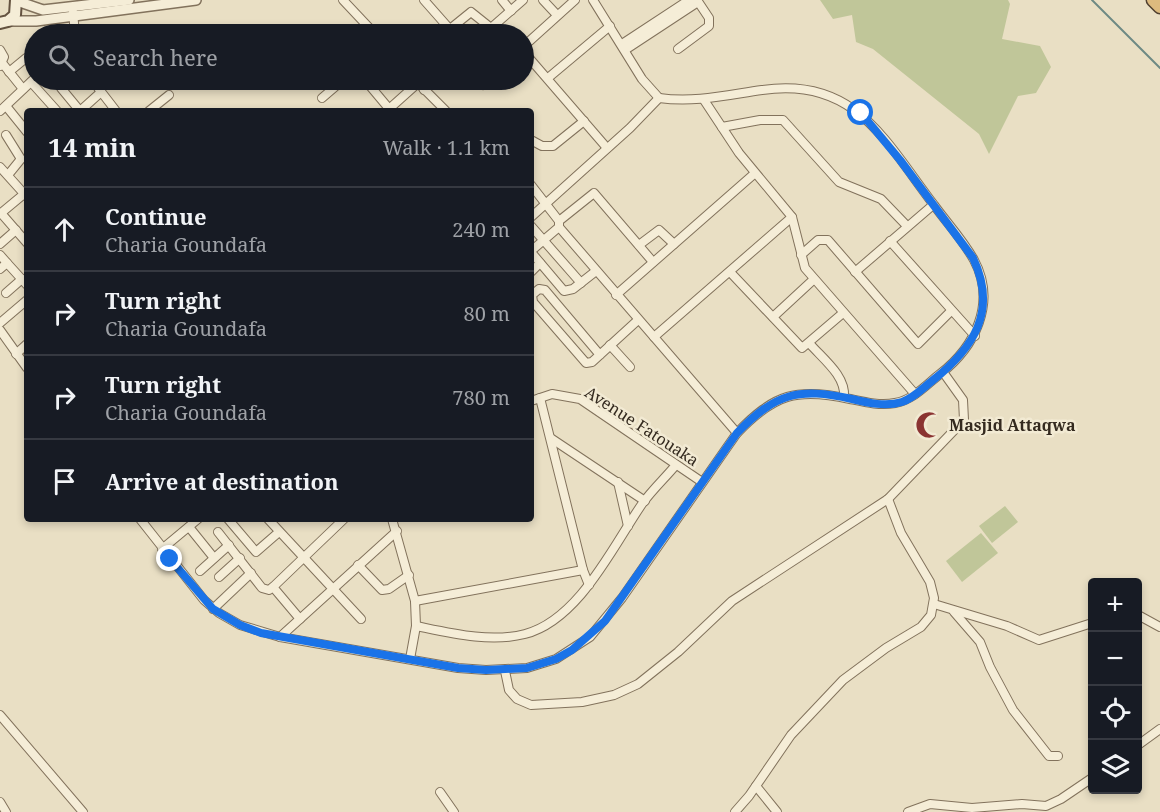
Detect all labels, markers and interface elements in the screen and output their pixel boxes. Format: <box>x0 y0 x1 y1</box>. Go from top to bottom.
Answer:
search box <box>24 24 534 90</box>
icon: search <box>45 41 78 74</box>
text: Search here <box>93 42 218 72</box>
route start <box>847 99 873 125</box>
text: 14 min <box>48 129 136 165</box>
text: Walk · 1.1 km <box>383 134 510 161</box>
text: Continue <box>105 201 207 231</box>
icon: ahead <box>48 213 81 246</box>
text: 240 m <box>452 216 510 243</box>
text: Charia Goundafa <box>105 231 267 258</box>
text: Turn right <box>105 285 221 315</box>
icon: right <box>48 297 81 330</box>
text: 80 m <box>464 300 510 327</box>
text: Charia Goundafa <box>105 315 267 342</box>
text: Turn right <box>105 369 221 399</box>
icon: right <box>48 381 81 414</box>
street label: Avenue Fatouaka <box>581 381 703 471</box>
text: 780 m <box>452 384 510 411</box>
text: Charia Goundafa <box>105 399 267 426</box>
mosque icon: Masjid Attaqwa <box>914 410 944 440</box>
place label: Masjid Attaqwa <box>949 414 1076 436</box>
icon: arrive <box>48 465 81 498</box>
text: Arrive at destination <box>105 466 339 496</box>
route end <box>156 545 182 571</box>
map controls <box>1088 578 1142 794</box>
button: + <box>1088 578 1142 632</box>
button: − <box>1088 632 1142 686</box>
button: locate <box>1088 686 1142 740</box>
button: layers <box>1088 740 1142 794</box>

